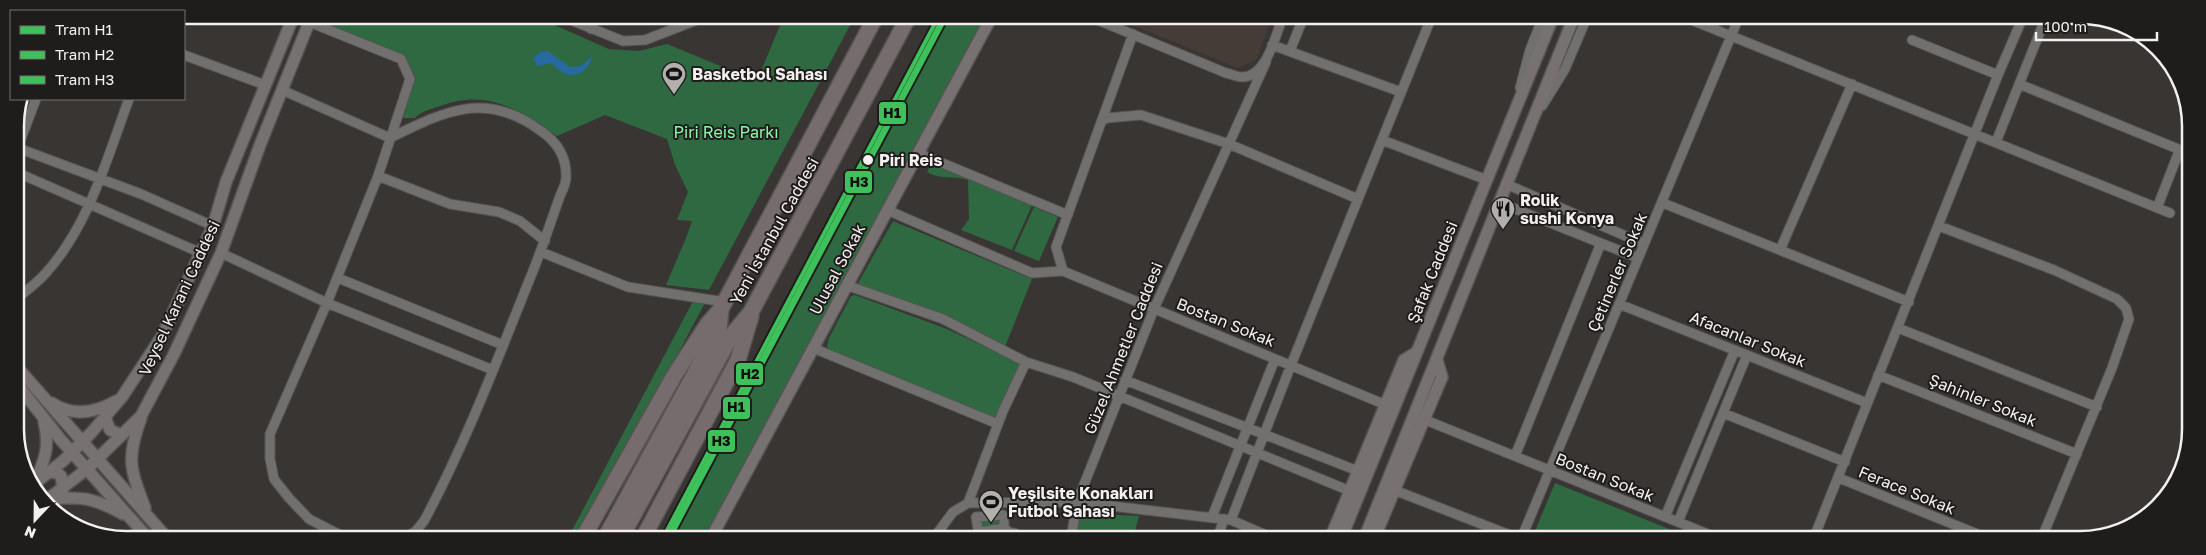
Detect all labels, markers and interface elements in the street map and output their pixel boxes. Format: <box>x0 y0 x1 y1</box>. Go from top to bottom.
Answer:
legend <box>10 10 185 100</box>
scale bar <box>2036 10 2157 42</box>
text: 100 m <box>2044 17 2087 35</box>
text: Tram H1 <box>55 20 113 38</box>
text: Tram H2 <box>55 45 114 63</box>
sports icon: Basketbol Sahası <box>661 61 687 95</box>
place label: Basketbol Sahası <box>692 64 827 84</box>
text: Tram H3 <box>55 70 114 88</box>
line badge: H1 <box>878 101 907 125</box>
text: H1 <box>883 104 901 121</box>
park label: Piri Reis Parkı <box>674 122 779 142</box>
place label: Piri Reis <box>879 150 942 170</box>
marker: Piri Reis <box>861 153 875 167</box>
street label: Yeni İstanbul Caddesi <box>725 154 823 308</box>
line badge: H3 <box>844 170 873 194</box>
text: H3 <box>849 173 869 190</box>
place label: Rolik sushi Konya <box>1520 190 1614 228</box>
restaurant icon: Rolik sushi Konya <box>1490 196 1516 230</box>
street label: Çetinerler Sokak <box>1583 209 1651 335</box>
street label: Veysel Karani Caddesi <box>134 217 224 379</box>
street label: Şafak Caddesi <box>1402 218 1462 326</box>
street label: Ulusal Sokak <box>805 220 869 318</box>
street label: Güzel Ahmetler Caddesi <box>1079 259 1167 437</box>
street label: Bostan Sokak <box>1174 293 1278 351</box>
street label: Afacanlar Sokak <box>1687 307 1809 371</box>
line badge: H2 <box>735 362 764 386</box>
text: H2 <box>740 365 760 382</box>
street label: Şahinler Sokak <box>1926 369 2040 431</box>
line badge: H1 <box>722 396 751 420</box>
text: H1 <box>727 398 745 415</box>
line badge: H3 <box>707 429 736 453</box>
text: H3 <box>711 432 731 449</box>
street label: Bostan Sokak <box>1553 448 1657 506</box>
street label: Ferace Sokak <box>1856 462 1958 518</box>
place label: Yeşilsite Konakları Futbol Sahası <box>1008 483 1153 521</box>
sports icon: Yeşilsite Konakları Futbol Sahası <box>978 489 1004 523</box>
north arrow <box>10 495 60 545</box>
text: N <box>22 523 38 542</box>

